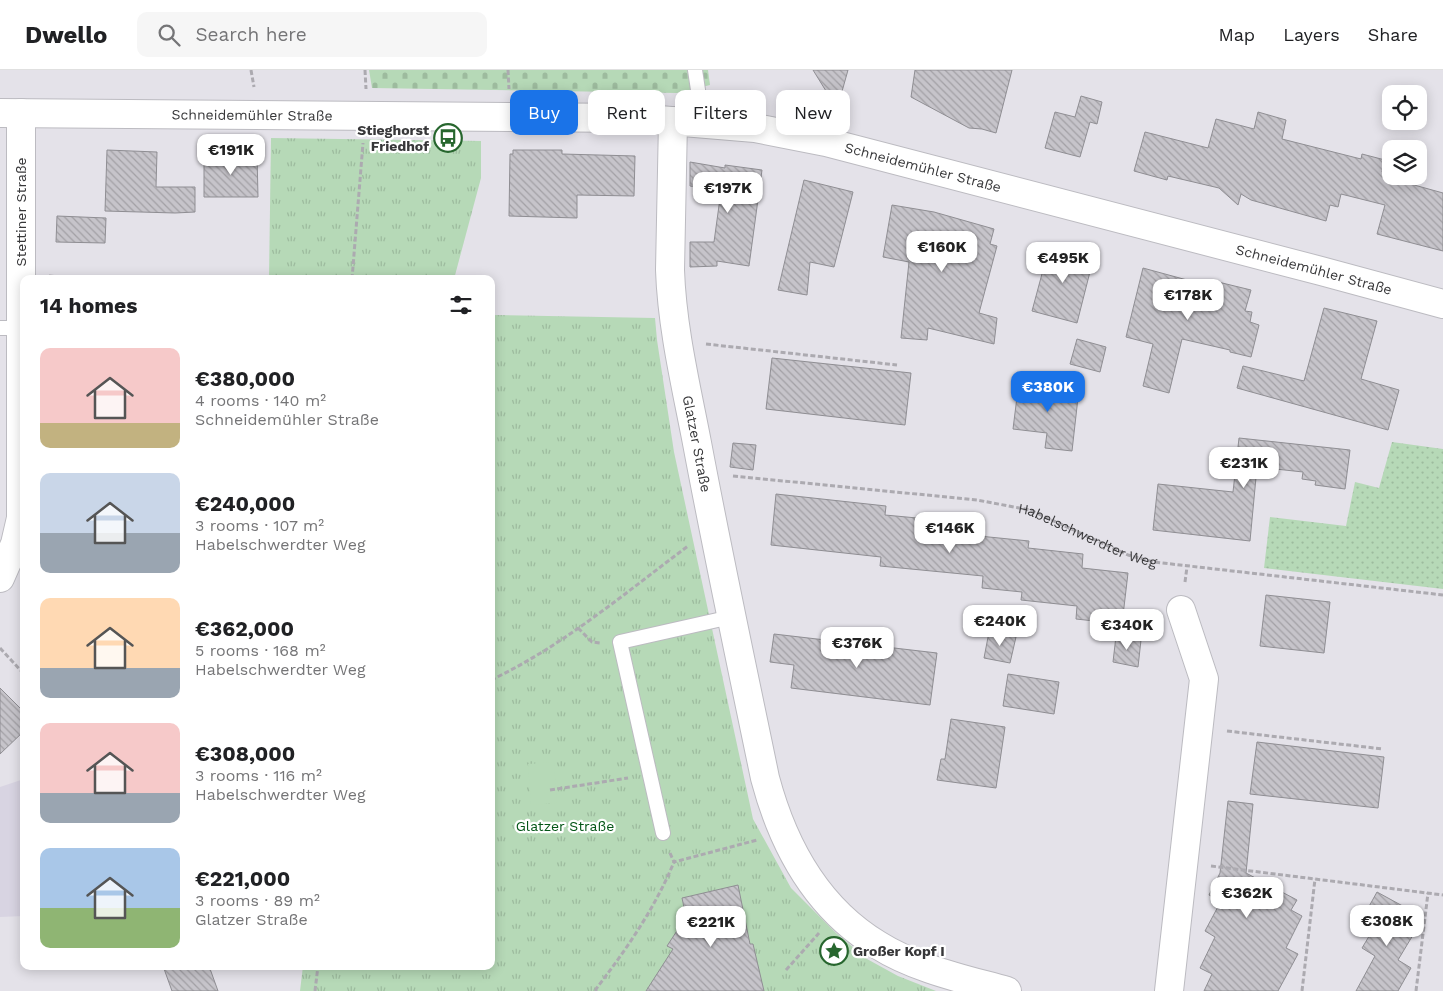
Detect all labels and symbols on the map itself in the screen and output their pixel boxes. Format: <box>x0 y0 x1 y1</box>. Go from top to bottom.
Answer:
street label: Schneidemühler Straße <box>171 106 333 124</box>
place label: Stieghorst Friedhof <box>357 122 429 154</box>
bus stop icon: Stieghorst Friedhof <box>433 123 463 153</box>
pin: €191K <box>196 134 266 176</box>
street label: Schneidemühler Straße <box>843 139 1003 195</box>
street label: Stettiner Straße <box>13 157 29 267</box>
pin: €197K <box>693 172 763 214</box>
pin: €160K <box>907 230 977 273</box>
street label: Schneidemühler Straße <box>1234 241 1394 298</box>
pin: €495K <box>1028 242 1098 284</box>
pin: €178K <box>1153 278 1223 321</box>
pin: €380K <box>1013 370 1083 413</box>
street label: Glatzer Straße <box>680 394 714 494</box>
pin: €231K <box>1209 446 1279 489</box>
street label: Habelschwerdter Weg <box>1017 500 1159 571</box>
pin: €146K <box>915 512 985 554</box>
pin: €240K <box>965 604 1035 647</box>
pin: €340K <box>1092 608 1162 651</box>
pin: €376K <box>822 626 892 669</box>
park label: Glatzer Straße <box>516 818 614 834</box>
pin: €362K <box>1212 876 1282 919</box>
pin: €308K <box>1352 904 1422 947</box>
pin: €221K <box>676 906 746 948</box>
place icon: Großer Kopf I <box>819 936 849 966</box>
place label: Großer Kopf I <box>853 943 945 959</box>

